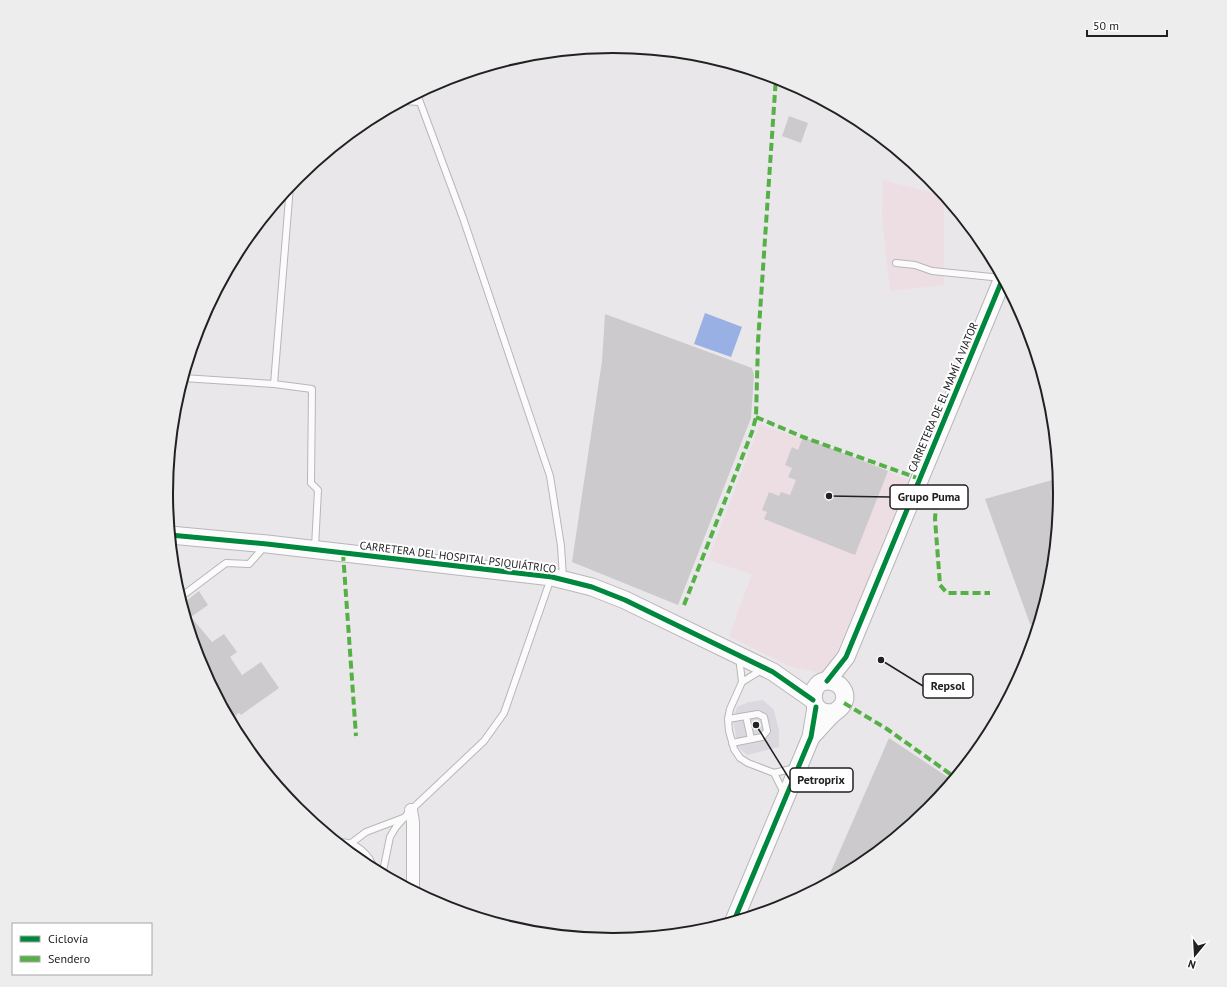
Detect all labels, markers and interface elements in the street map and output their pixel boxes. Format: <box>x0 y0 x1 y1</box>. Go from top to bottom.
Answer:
scale bar <box>1087 12 1167 38</box>
text: 50 m <box>1093 18 1119 33</box>
street label: CARRETERA DE EL MAMÍ A VIATOR <box>905 319 981 474</box>
callout: Grupo Puma <box>890 485 968 509</box>
text: Grupo Puma <box>898 489 960 504</box>
street label: CARRETERA DEL HOSPITAL PSIQUIÁTRICO <box>359 538 557 576</box>
callout: Repsol <box>923 674 973 698</box>
text: Repsol <box>931 678 966 693</box>
callout: Petroprix <box>790 768 853 792</box>
text: Petroprix <box>797 772 845 787</box>
legend <box>12 923 152 975</box>
text: Ciclovía <box>48 931 88 946</box>
north arrow <box>1175 935 1215 975</box>
text: Sendero <box>48 951 90 966</box>
text: N <box>1186 957 1198 972</box>

